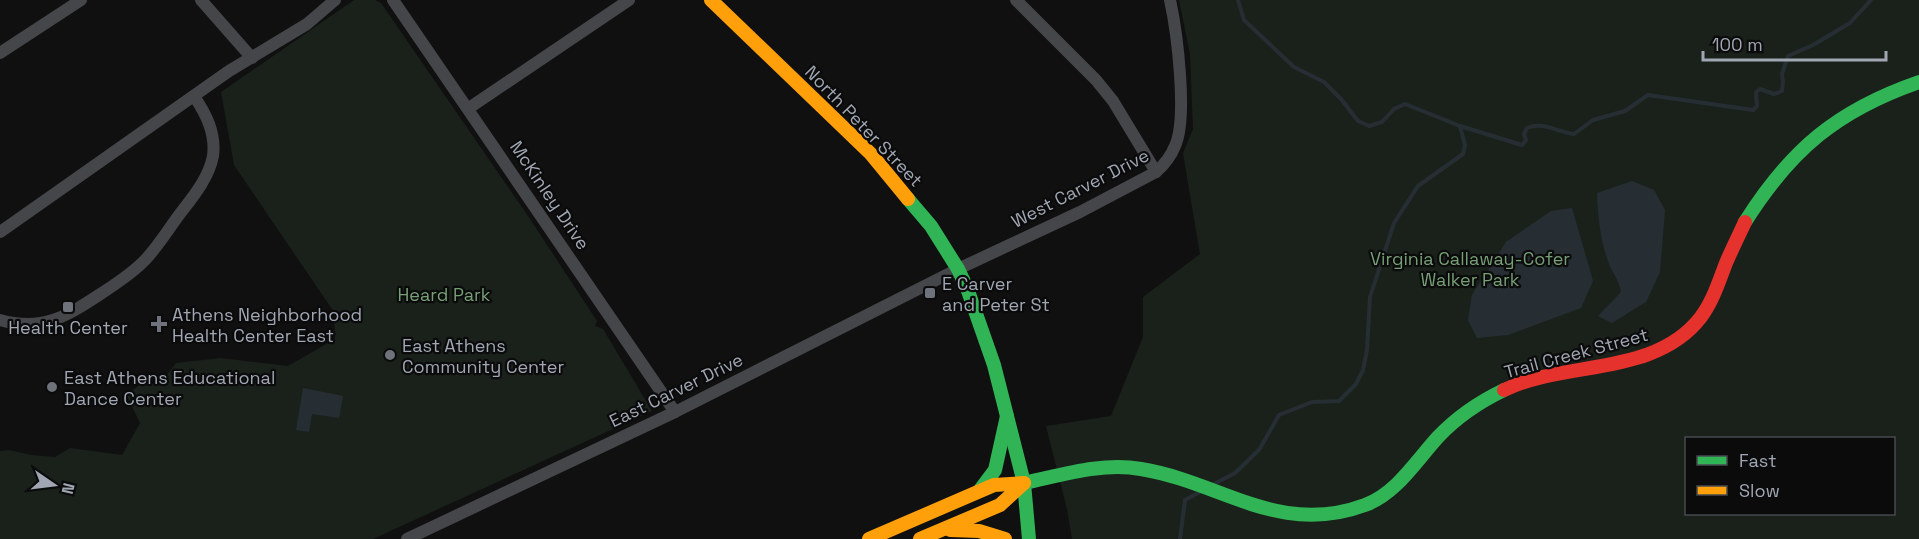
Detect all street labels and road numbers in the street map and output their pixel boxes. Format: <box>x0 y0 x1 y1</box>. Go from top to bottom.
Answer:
street label: North Peter Street <box>800 61 928 191</box>
street label: McKinley Drive <box>505 136 595 254</box>
street label: West Carver Drive <box>1007 143 1153 233</box>
street label: Trail Creek Street <box>1501 323 1651 383</box>
street label: East Carver Drive <box>605 348 747 432</box>

